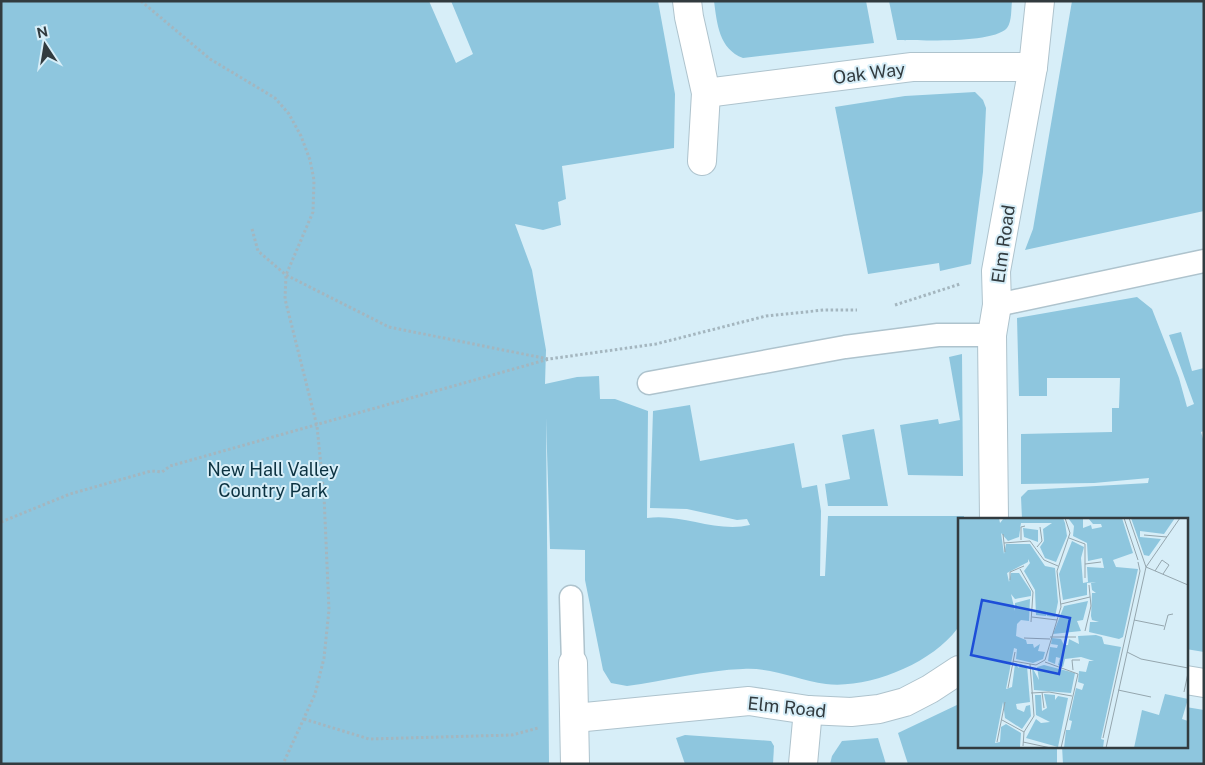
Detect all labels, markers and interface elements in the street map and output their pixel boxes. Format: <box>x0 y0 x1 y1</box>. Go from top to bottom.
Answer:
north arrow <box>20 20 70 70</box>
text: N <box>35 23 49 41</box>
street label: Oak Way <box>832 58 907 88</box>
street label: Elm Road <box>987 203 1019 285</box>
park label: New Hall Valley Country Park <box>207 459 339 501</box>
inset map <box>958 518 1188 748</box>
street label: Elm Road <box>747 692 827 722</box>

